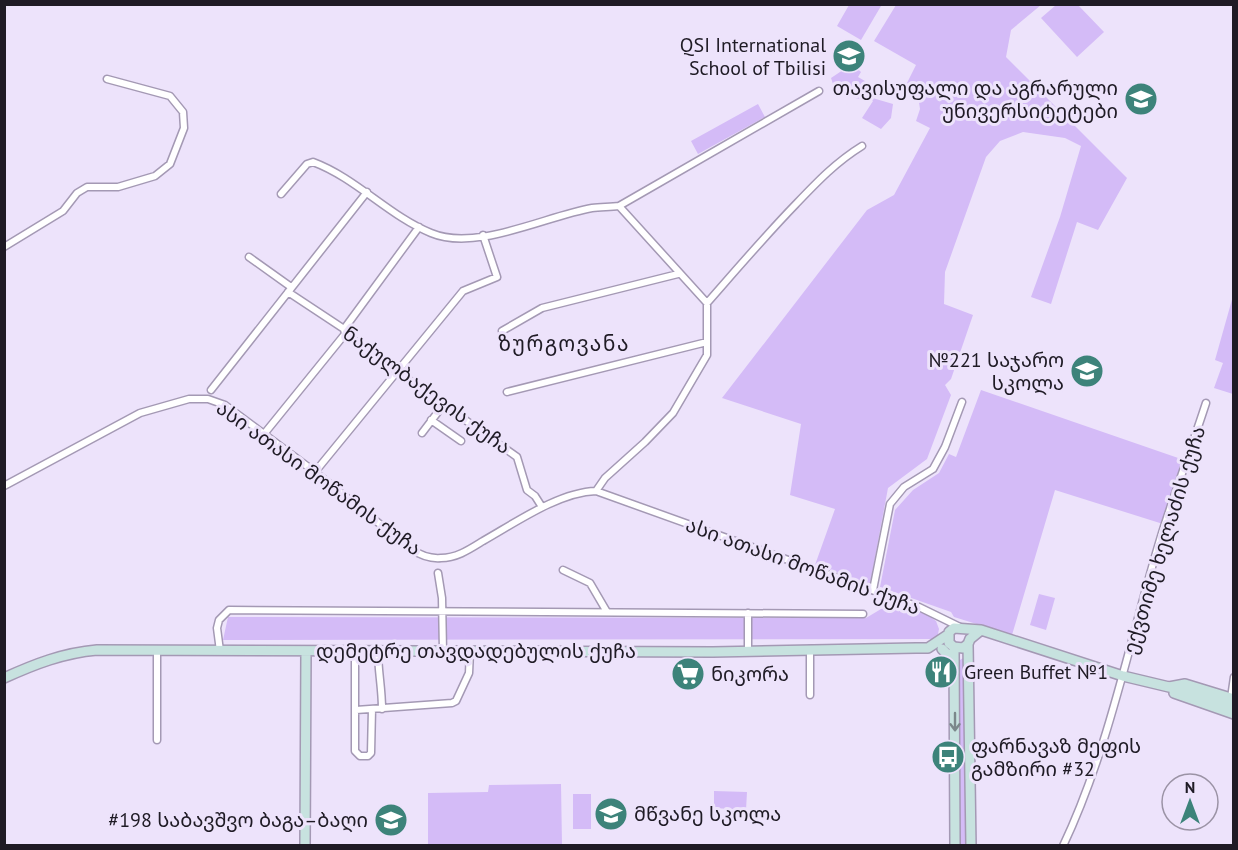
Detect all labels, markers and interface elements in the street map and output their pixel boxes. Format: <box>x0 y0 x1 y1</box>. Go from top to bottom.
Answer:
place label: QSI International School of Tbilisi <box>680 32 826 81</box>
school or university icon: QSI International School of Tbilisi <box>831 38 867 74</box>
place label: თავისუფალი და აგრარული უნივერსიტეტები <box>833 75 1118 124</box>
school or university icon: თავისუფალი და აგრარული უნივერსიტეტები <box>1123 81 1159 117</box>
street label: ნაქულბაქევის ქუჩა <box>338 320 516 460</box>
district label: ზურგოვანა <box>498 330 630 357</box>
place label: №221 საჯარო სკოლა <box>929 347 1064 396</box>
school or university icon: №221 საჯარო სკოლა <box>1069 353 1105 389</box>
street label: ასი ათასი მოწამის ქუჩა <box>211 395 427 561</box>
street label: ექვთიმე ხელაძის ქუჩა <box>1117 423 1211 657</box>
street label: ასი ათასი მოწამის ქუჩა <box>682 511 924 621</box>
street label: დემეტრე თავდადებულის ქუჩა <box>316 638 636 664</box>
restaurant icon: Green Buffet №1 <box>923 654 959 690</box>
supermarket icon: ნიკორა <box>670 656 706 692</box>
place label: Green Buffet №1 <box>964 659 1108 685</box>
place label: ნიკორა <box>711 661 789 687</box>
one-way arrow <box>949 711 961 731</box>
place label: ფარნავაზ მეფის გამზირი #32 <box>971 733 1141 782</box>
bus stop icon: ფარნავაზ მეფის გამზირი #32 <box>930 739 966 775</box>
north arrow <box>1160 772 1220 832</box>
text: N <box>1185 777 1195 797</box>
school or university icon: მწვანე სკოლა <box>593 796 629 832</box>
place label: მწვანე სკოლა <box>634 801 781 827</box>
school or university icon: #198 საბავშვო ბაგა–ბაღი <box>373 802 409 838</box>
place label: #198 საბავშვო ბაგა–ბაღი <box>108 807 368 833</box>

